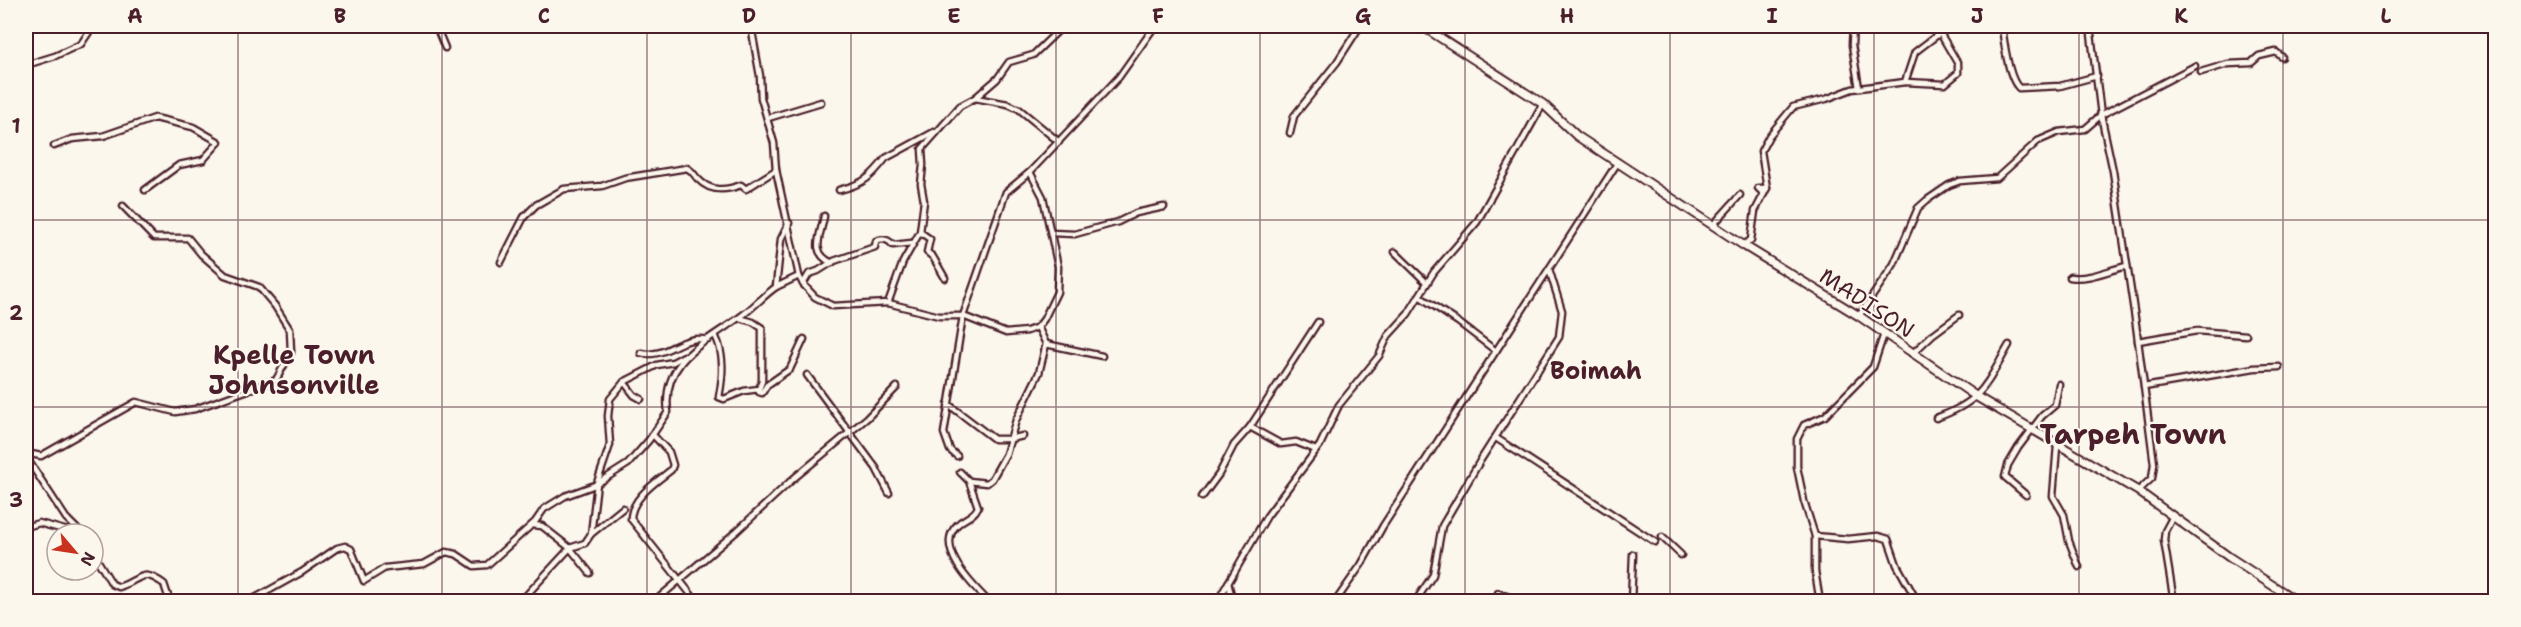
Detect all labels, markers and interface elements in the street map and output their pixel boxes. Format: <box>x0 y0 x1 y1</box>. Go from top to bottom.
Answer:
text: A <box>127 3 143 29</box>
text: B <box>334 3 346 29</box>
text: C <box>538 3 550 29</box>
text: D <box>742 3 756 29</box>
text: E <box>947 3 961 29</box>
text: F <box>1152 3 1164 29</box>
text: G <box>1355 3 1371 29</box>
text: H <box>1560 3 1574 29</box>
text: I <box>1766 3 1778 29</box>
text: J <box>1971 3 1984 29</box>
text: K <box>2174 3 2188 29</box>
text: L <box>2381 3 2392 29</box>
text: 1 <box>11 113 21 139</box>
street label: MADISON <box>1814 262 1920 344</box>
text: 2 <box>9 300 23 326</box>
district label: Kpelle Town Johnsonville <box>208 337 380 402</box>
district label: Boimah <box>1550 355 1642 387</box>
district label: Tarpeh Town <box>2040 415 2226 453</box>
text: 3 <box>9 487 23 513</box>
north arrow <box>45 522 105 582</box>
text: N <box>75 548 100 570</box>

